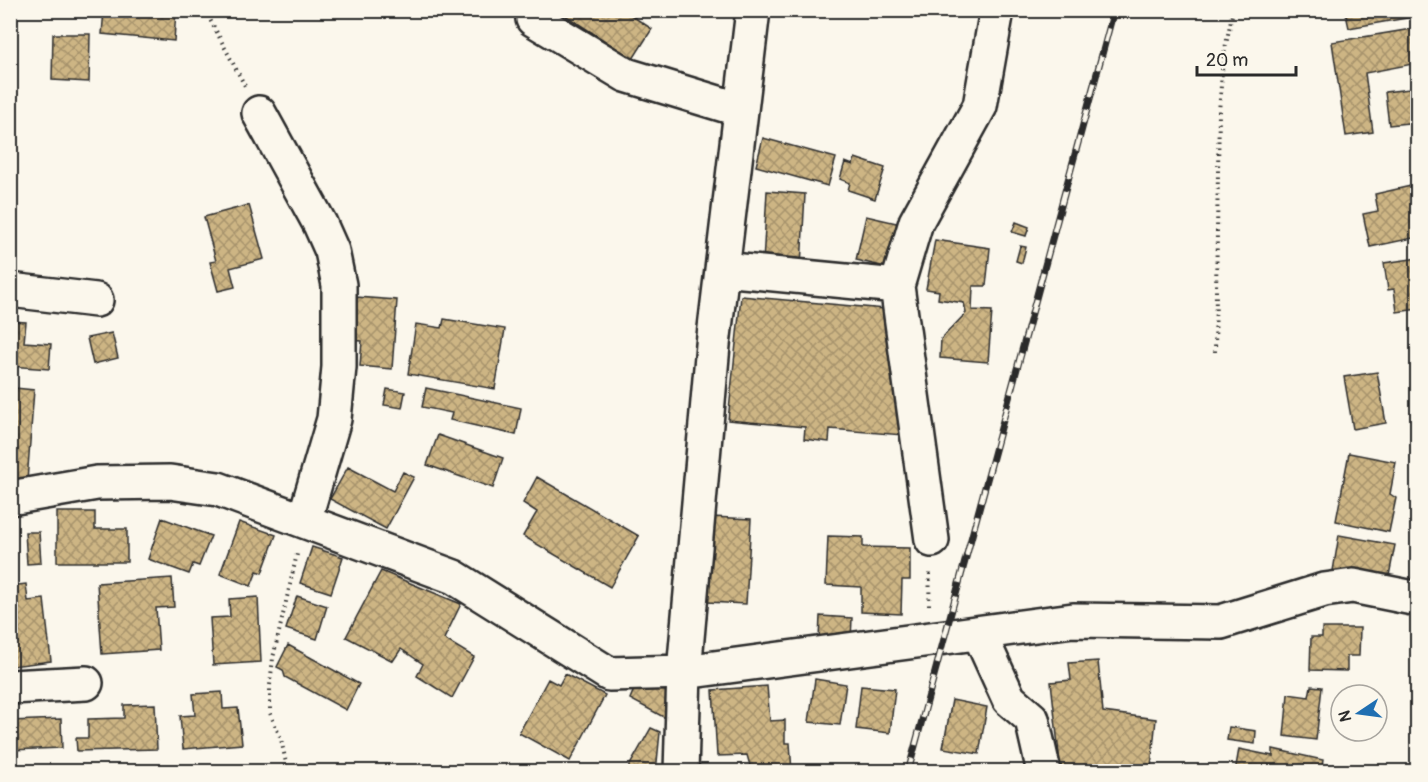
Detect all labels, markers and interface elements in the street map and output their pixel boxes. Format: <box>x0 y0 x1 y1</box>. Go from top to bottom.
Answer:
scale bar <box>1197 39 1296 77</box>
text: 20 m <box>1206 49 1248 72</box>
north arrow <box>1329 683 1389 743</box>
text: N <box>1334 708 1356 724</box>

